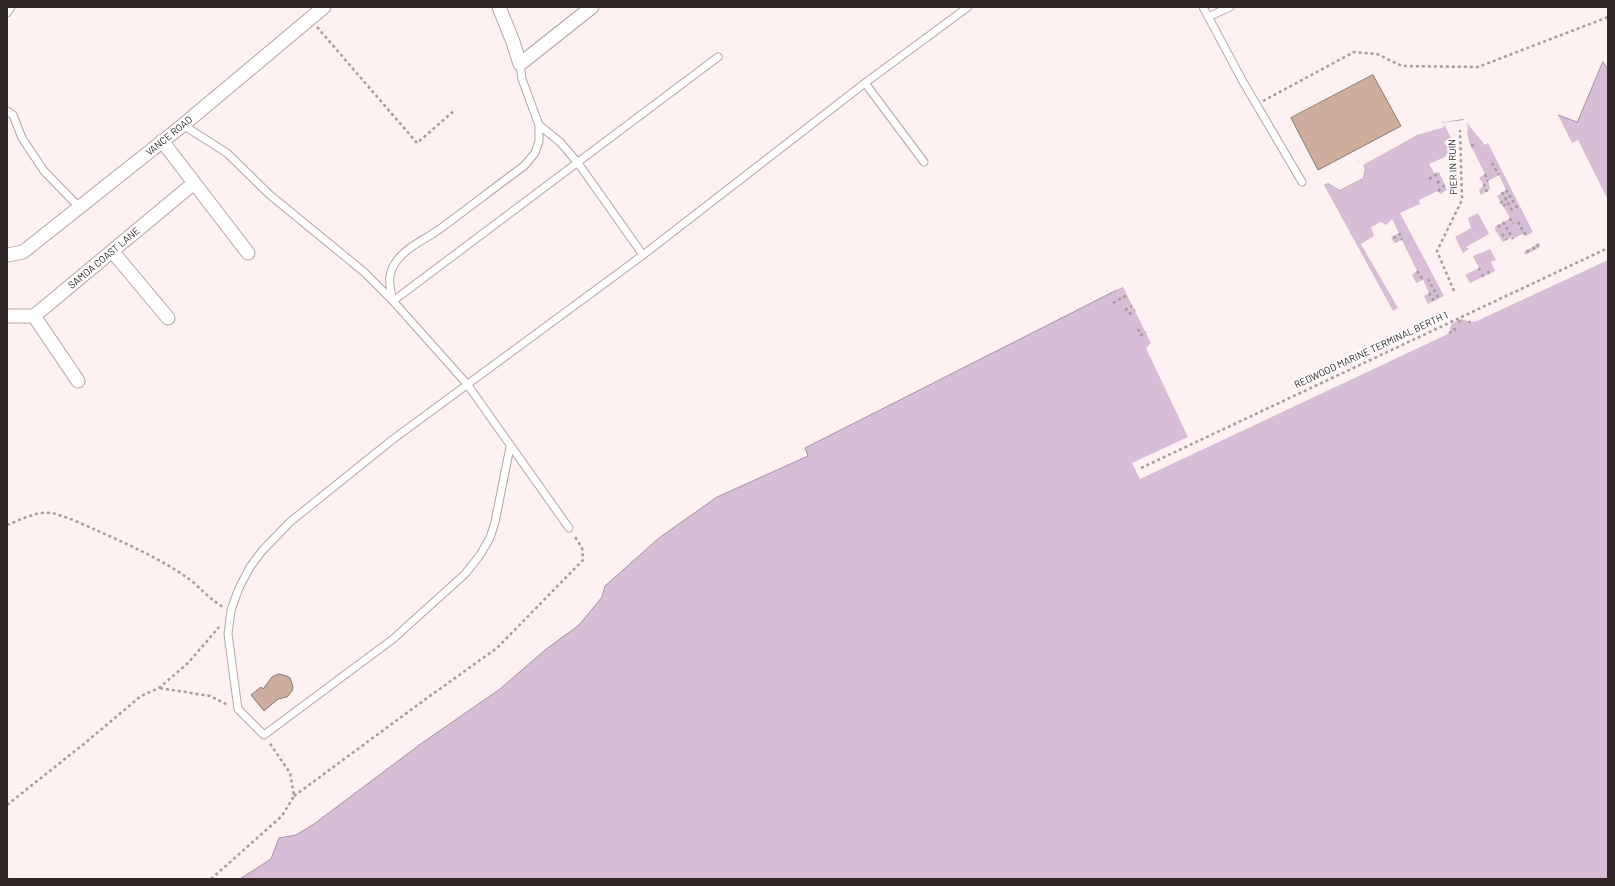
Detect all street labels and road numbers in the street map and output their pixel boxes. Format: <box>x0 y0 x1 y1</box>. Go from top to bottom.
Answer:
street label: VANCE ROAD <box>143 114 195 158</box>
street label: PIER IN RUIN <box>1446 139 1460 195</box>
street label: SAMOA COAST LANE <box>66 225 142 291</box>
street label: REDWOOD MARINE TERMINAL BERTH 1 <box>1292 309 1450 391</box>

